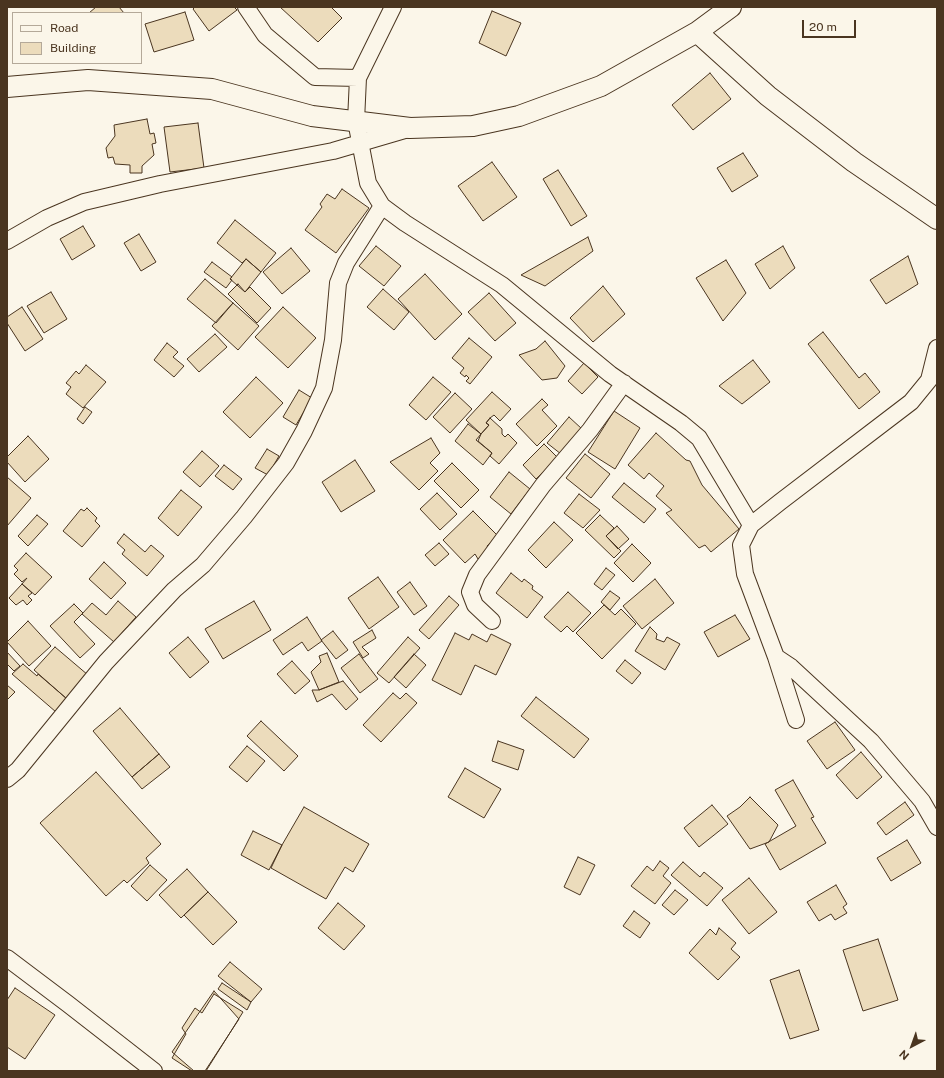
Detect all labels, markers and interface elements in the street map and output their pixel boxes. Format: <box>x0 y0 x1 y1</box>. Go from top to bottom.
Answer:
legend <box>12 12 142 64</box>
scale bar <box>804 12 858 38</box>
text: 20 m <box>809 20 837 34</box>
text: Road <box>50 21 78 35</box>
text: Building <box>50 41 96 55</box>
north arrow <box>892 1026 932 1066</box>
text: N <box>897 1048 911 1062</box>

